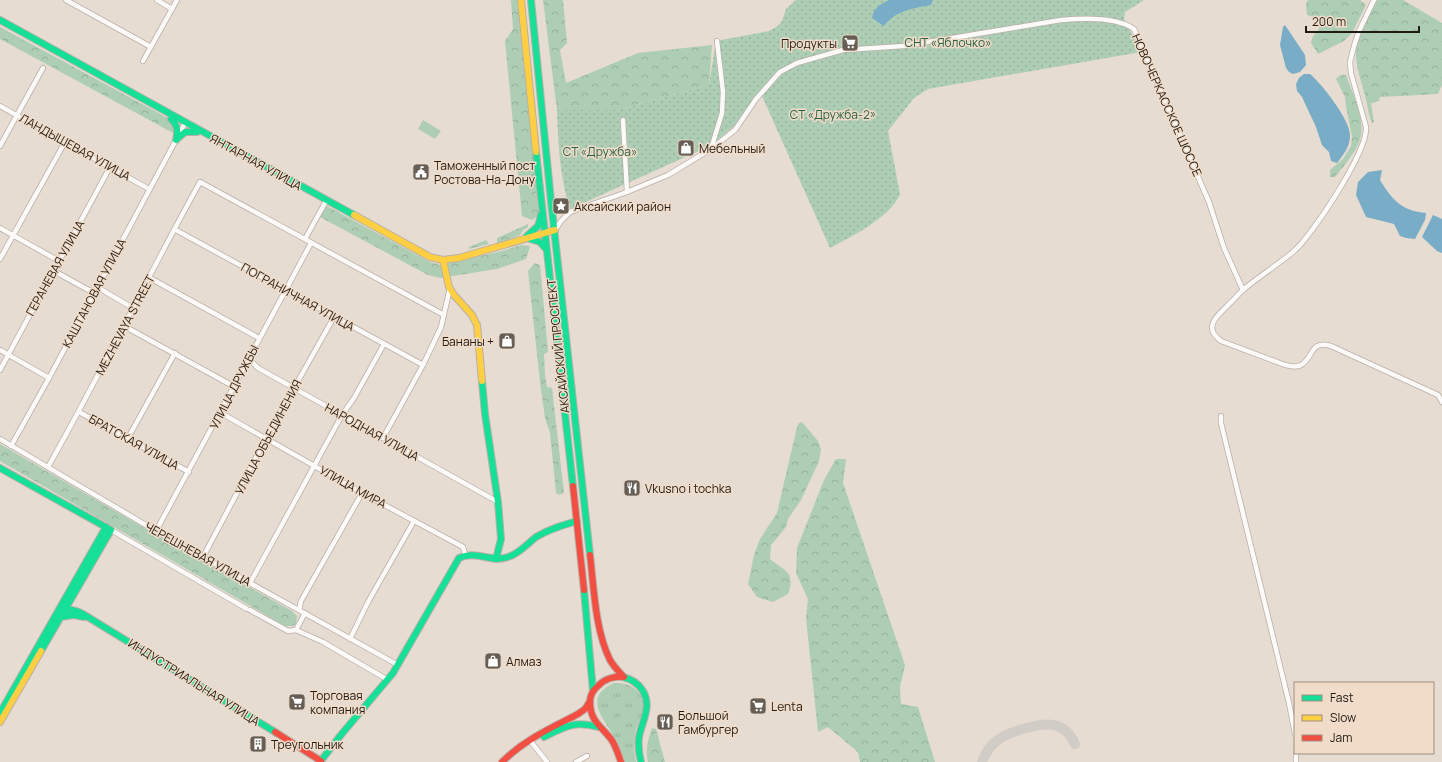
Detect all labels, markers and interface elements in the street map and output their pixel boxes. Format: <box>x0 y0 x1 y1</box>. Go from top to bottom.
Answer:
scale bar <box>1306 8 1419 34</box>
text: 200 m <box>1312 13 1346 30</box>
street label: НОВОЧЕРКАССКОЕ ШОССЕ <box>1128 31 1206 179</box>
supermarket icon: Продукты <box>840 33 860 53</box>
park label: СНТ «Яблочко» <box>905 34 991 51</box>
place label: Продукты <box>781 35 837 52</box>
park label: СТ «Дружба-2» <box>790 106 876 123</box>
street label: ЛАНДЫШЕВАЯ УЛИЦА <box>16 109 134 185</box>
street label: ЯНТАРНАЯ УЛИЦА <box>207 130 305 195</box>
shop icon: Мебельный <box>676 138 696 158</box>
place label: Мебельный <box>699 140 765 157</box>
park label: СТ «Дружба» <box>563 143 637 160</box>
place label: Таможенный пост Ростова-На-Дону <box>434 157 536 188</box>
public building icon: Таможенный пост Ростова-На-Дону <box>411 162 431 182</box>
place icon: Аксайский район <box>551 196 571 216</box>
place label: Аксайский район <box>574 198 671 215</box>
street label: ГЕРАНЕВАЯ УЛИЦА <box>22 217 89 319</box>
street label: КАШТАНОВАЯ УЛИЦА <box>58 235 130 351</box>
street label: ПОГРАНИЧНАЯ УЛИЦА <box>238 259 358 335</box>
street label: MEZHEVAYA STREET <box>91 271 159 378</box>
street label: АКСАЙСКИЙ ПРОСПЕКТ <box>542 277 574 414</box>
shop icon: Бананы + <box>497 331 517 351</box>
place label: Бананы + <box>442 333 494 350</box>
street label: УЛИЦА ДРУЖБЫ <box>205 342 263 432</box>
street label: УЛИЦА ОБЪЕДИНЕНИЯ <box>230 376 306 498</box>
street label: НАРОДНАЯ УЛИЦА <box>322 399 423 465</box>
street label: БРАТСКАЯ УЛИЦА <box>86 410 183 474</box>
street label: УЛИЦА МИРА <box>316 461 390 513</box>
restaurant icon: Vkusno i tochka <box>622 478 642 498</box>
place label: Vkusno i tochka <box>645 480 731 497</box>
street label: ЧЕРЕШНЕВАЯ УЛИЦА <box>142 518 254 590</box>
street label: ИНДУСТРИАЛЬНАЯ УЛИЦА <box>125 634 264 730</box>
shop icon: Алмаз <box>483 651 503 671</box>
place label: Алмаз <box>506 653 542 670</box>
legend <box>1294 682 1434 754</box>
place label: Торговая компания <box>310 687 365 718</box>
text: Fast <box>1330 689 1354 706</box>
supermarket icon: Торговая компания <box>287 692 307 712</box>
supermarket icon: Lenta <box>748 696 768 716</box>
place label: Lenta <box>771 698 803 715</box>
place label: Большой Гамбургер <box>678 707 738 738</box>
text: Slow <box>1330 709 1356 726</box>
restaurant icon: Большой Гамбургер <box>655 712 675 732</box>
text: Jam <box>1330 729 1352 746</box>
building icon: Треугольник <box>248 734 268 754</box>
place label: Треугольник <box>271 736 345 753</box>

